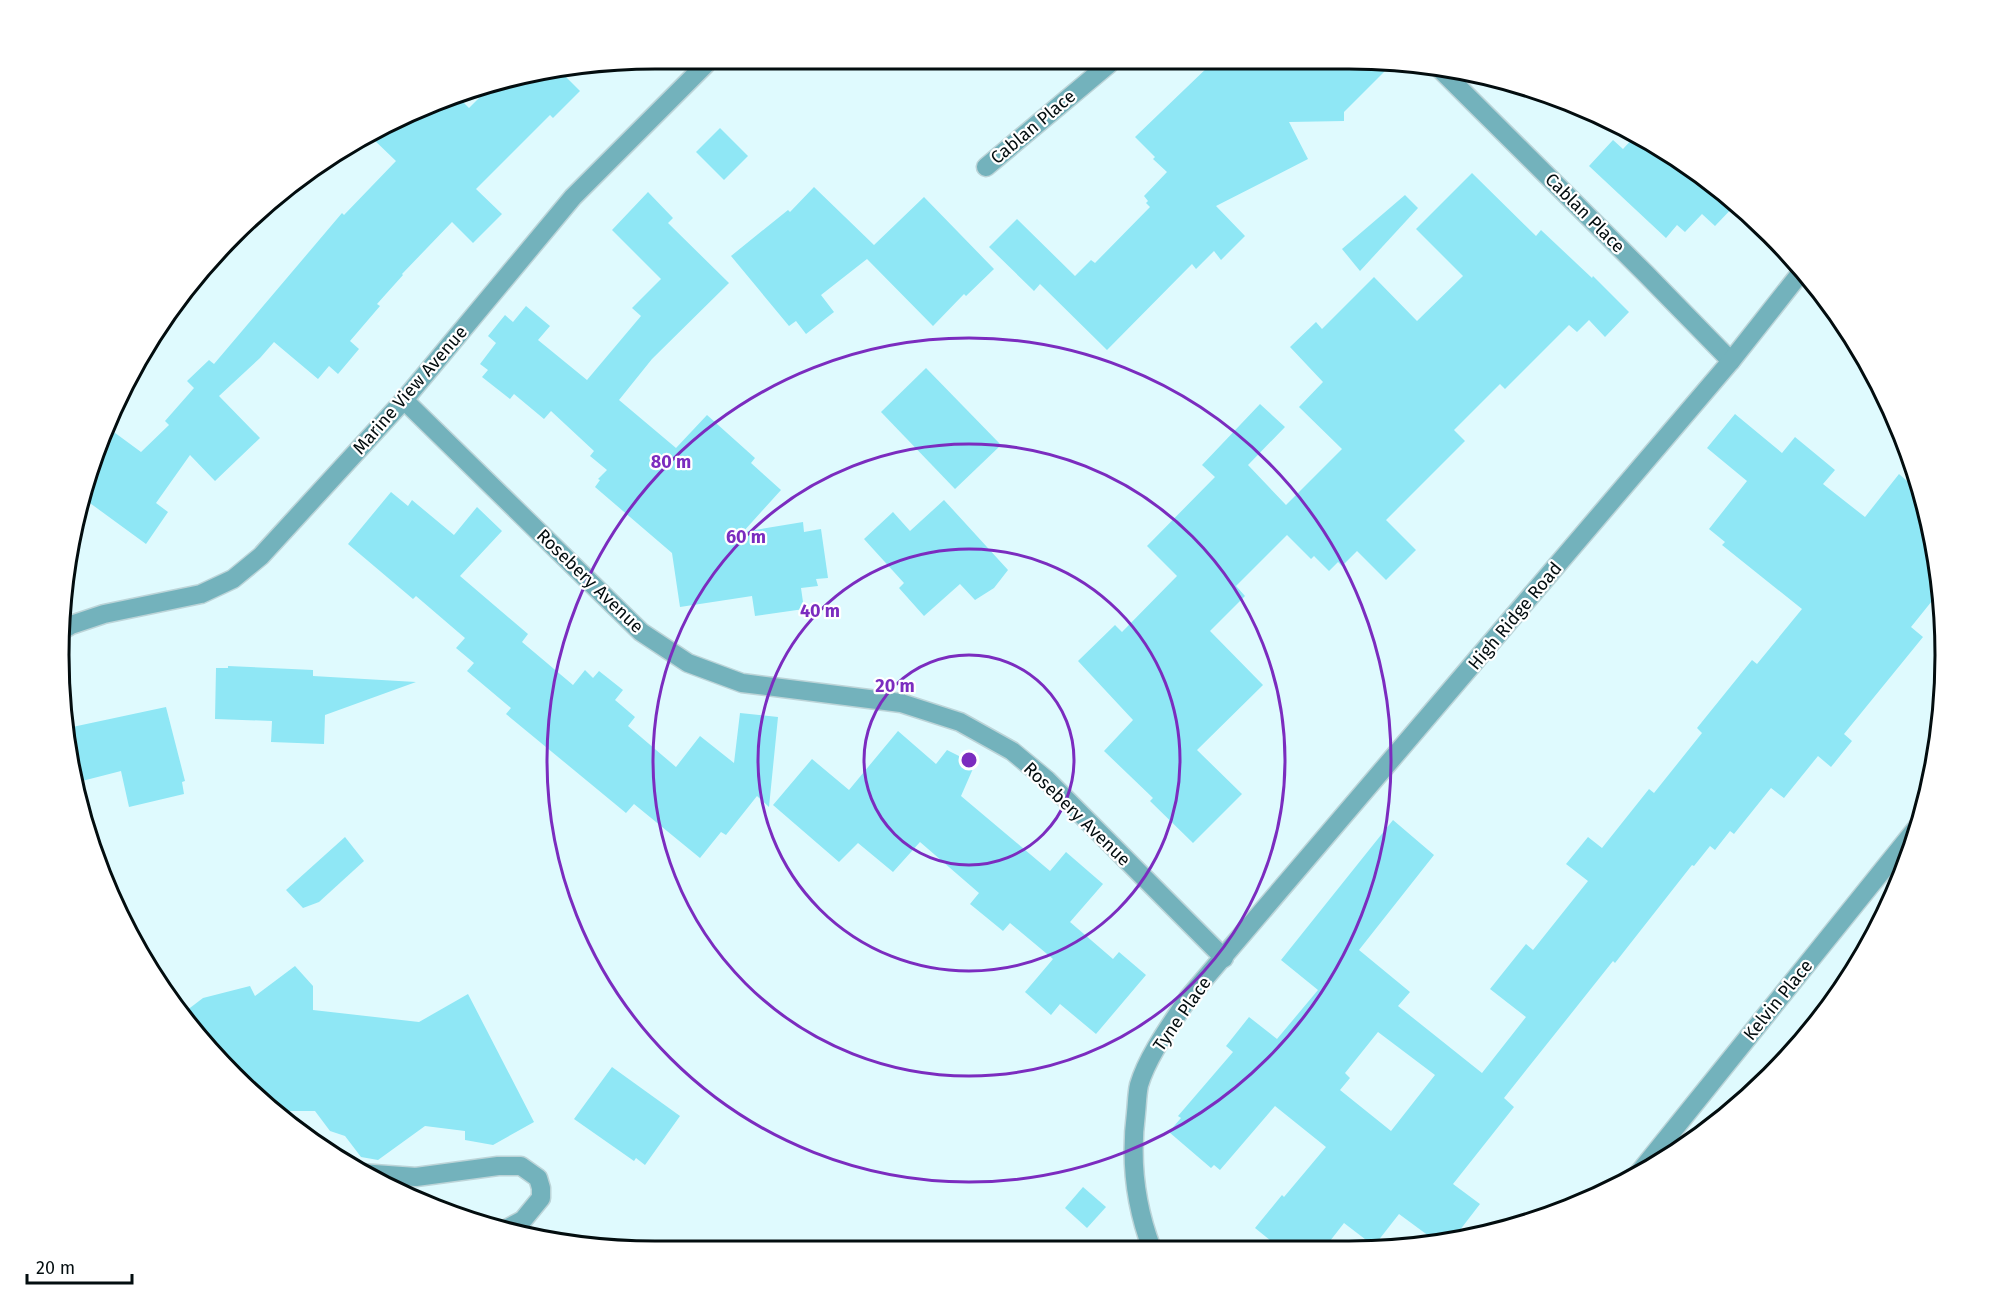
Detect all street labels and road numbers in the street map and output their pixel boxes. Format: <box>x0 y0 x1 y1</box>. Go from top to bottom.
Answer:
street label: Cablan Place <box>986 85 1080 169</box>
street label: Cablan Place <box>1540 168 1630 258</box>
street label: Marine View Avenue <box>348 321 472 459</box>
street label: Rosebery Avenue <box>532 524 648 638</box>
street label: High Ridge Road <box>1464 558 1566 674</box>
street label: Rosebery Avenue <box>1019 757 1135 871</box>
street label: Kelvin Place <box>1739 955 1817 1045</box>
street label: Tyne Place <box>1148 973 1216 1055</box>

